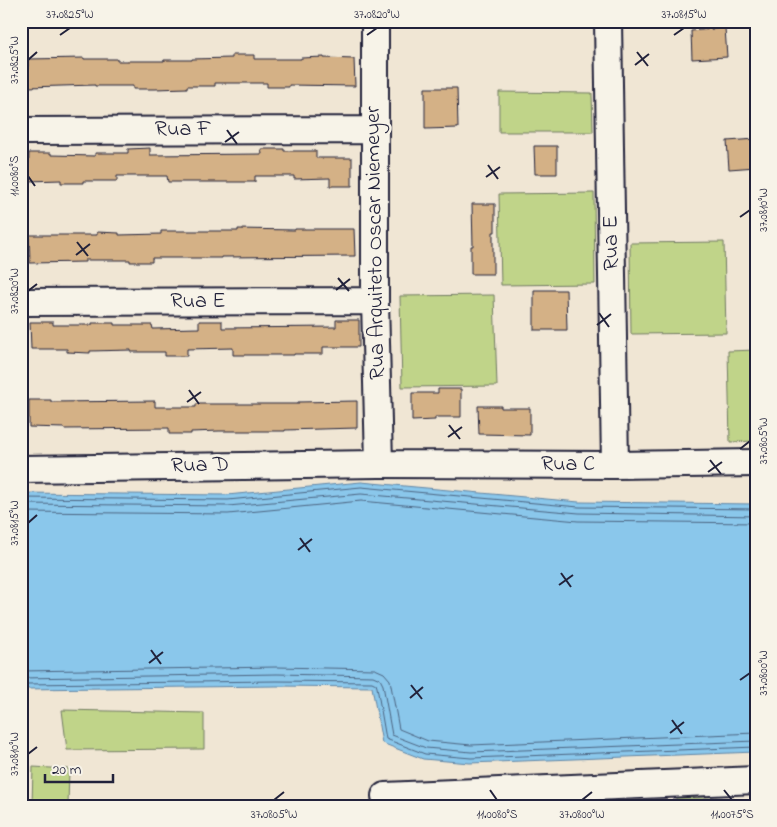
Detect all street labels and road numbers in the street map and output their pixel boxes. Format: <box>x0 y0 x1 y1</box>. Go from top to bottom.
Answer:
street label: Rua Arquiteto Oscar Niemeyer <box>358 106 395 380</box>
street label: Rua F <box>155 114 211 146</box>
street label: Rua E <box>596 215 628 271</box>
street label: Rua E <box>170 286 226 318</box>
street label: Rua D <box>171 449 229 483</box>
street label: Rua C <box>541 449 595 481</box>

